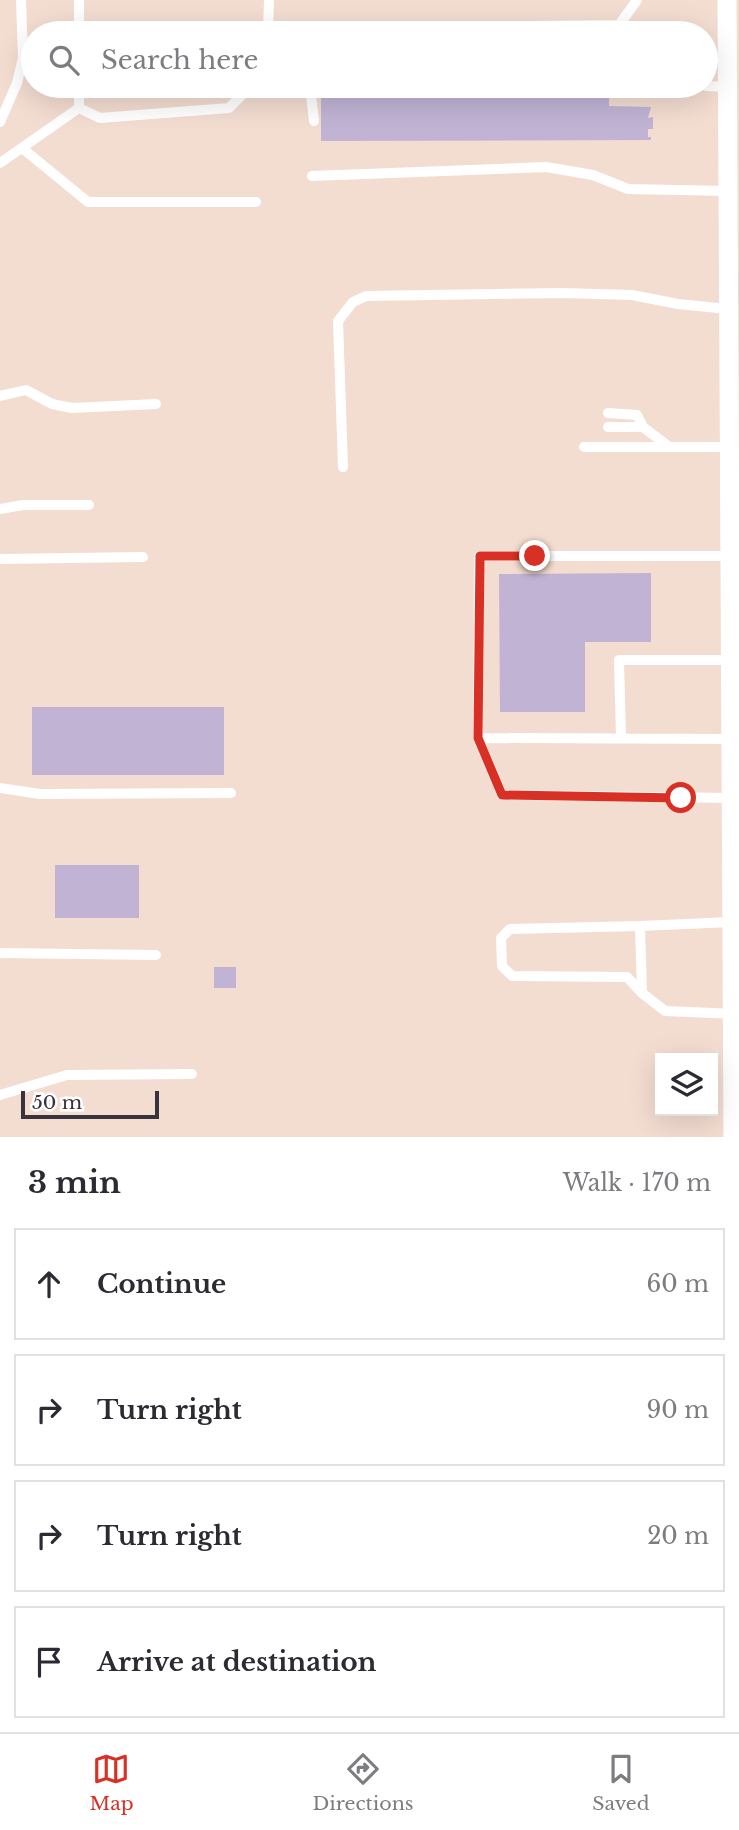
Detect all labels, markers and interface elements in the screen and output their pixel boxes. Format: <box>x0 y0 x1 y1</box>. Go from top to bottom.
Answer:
search box <box>21 21 718 98</box>
icon: search <box>45 41 83 79</box>
text: Search here <box>101 44 258 76</box>
route end <box>519 540 550 571</box>
route start <box>665 782 696 813</box>
map controls <box>655 1053 718 1116</box>
button: layers <box>655 1053 718 1116</box>
scale bar <box>21 1088 159 1120</box>
text: 50 m <box>32 1091 82 1114</box>
text: 3 min <box>28 1164 121 1201</box>
text: Walk · 170 m <box>563 1169 711 1197</box>
icon: ahead <box>30 1265 68 1303</box>
text: Continue <box>97 1268 226 1300</box>
text: 60 m <box>647 1270 709 1298</box>
icon: right <box>30 1391 68 1429</box>
text: Turn right <box>97 1394 242 1426</box>
text: 90 m <box>647 1396 709 1424</box>
icon: right <box>30 1517 68 1555</box>
text: Turn right <box>97 1520 242 1552</box>
text: 20 m <box>647 1522 709 1550</box>
icon: arrive <box>30 1643 68 1681</box>
text: Arrive at destination <box>97 1646 377 1678</box>
tab: Map <box>89 1750 134 1815</box>
tab: Directions <box>312 1750 413 1815</box>
tab: Saved <box>592 1750 650 1815</box>

